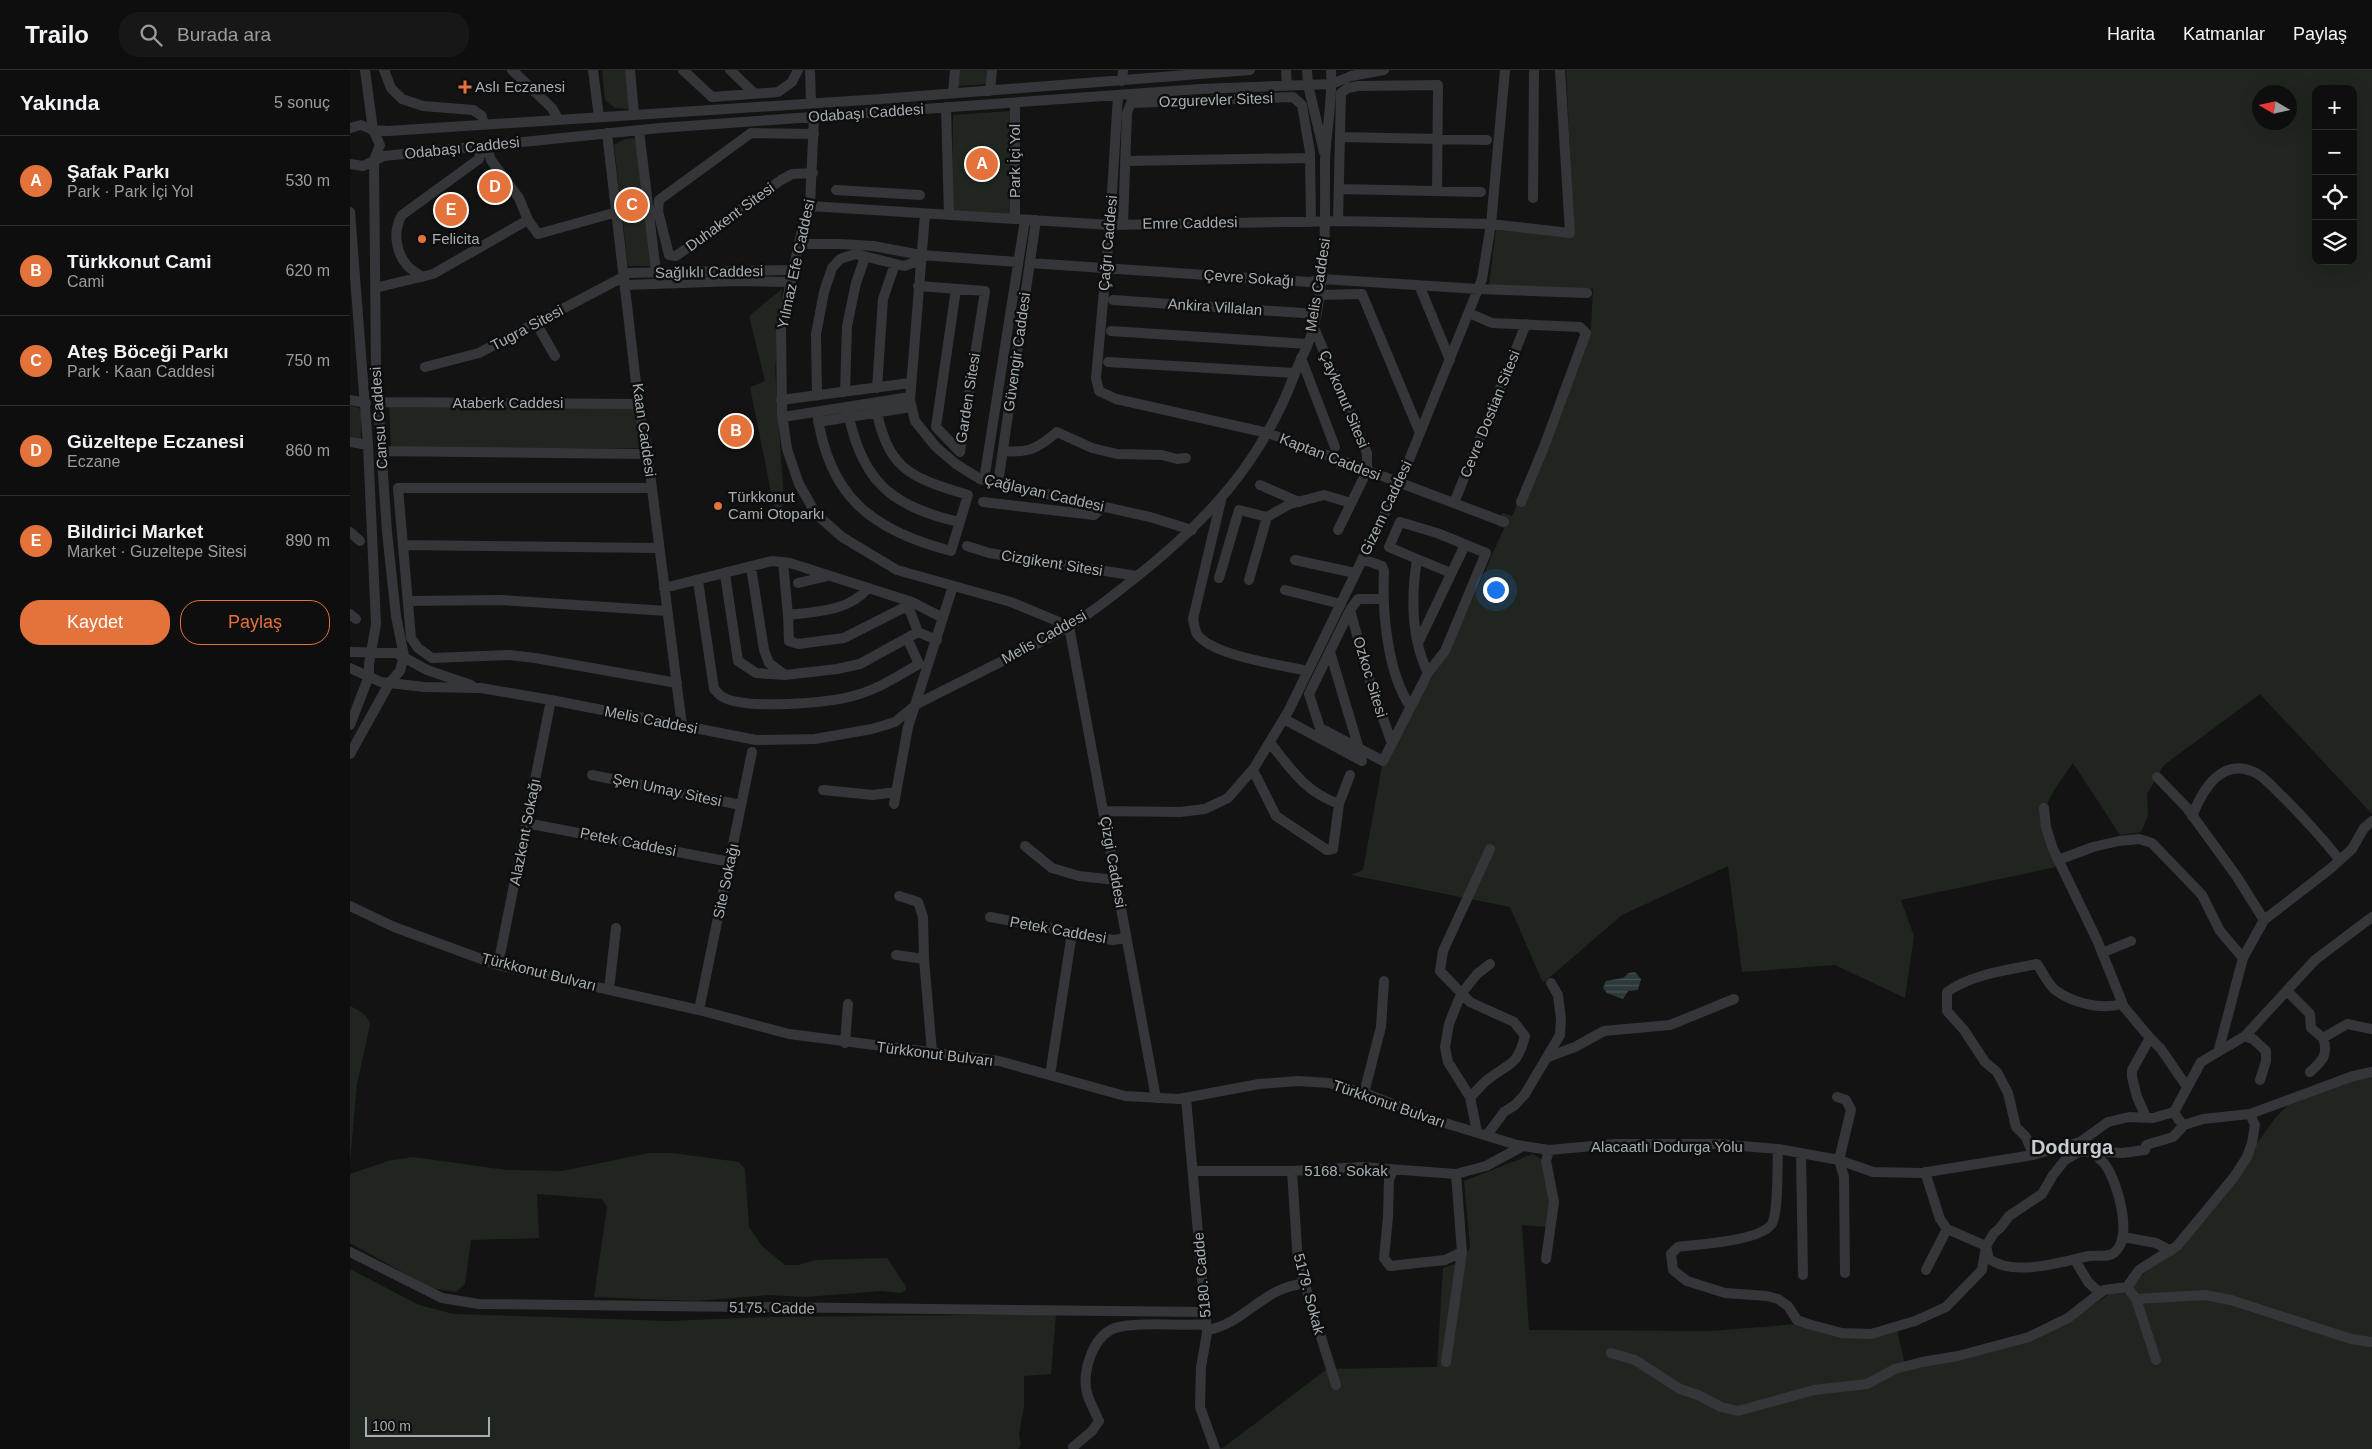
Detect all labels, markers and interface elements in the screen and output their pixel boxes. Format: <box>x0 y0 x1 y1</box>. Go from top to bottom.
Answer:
search box <box>119 12 469 57</box>
text: Trailo <box>25 21 89 48</box>
icon: search <box>137 21 165 49</box>
text: Burada ara <box>177 24 271 45</box>
text: Harita <box>2107 24 2155 44</box>
text: Katmanlar <box>2183 24 2265 44</box>
text: Paylaş <box>2293 24 2347 44</box>
place label: Aslı Eczanesi <box>475 78 565 95</box>
marker: Aslı Eczanesi <box>459 81 471 93</box>
north arrow <box>2252 85 2297 130</box>
map controls <box>2312 85 2357 265</box>
button: + <box>2312 85 2357 130</box>
street label: Ozgurevler Sitesi <box>1159 89 1273 110</box>
text: Yakında <box>20 91 99 114</box>
text: 5 sonuç <box>274 94 330 111</box>
street label: Odabaşı Caddesi <box>808 100 924 125</box>
street label: Park İçi Yol <box>1006 124 1023 198</box>
button: − <box>2312 130 2357 175</box>
street label: Odabaşı Caddesi <box>403 133 520 162</box>
pin: A <box>966 145 998 183</box>
text: Şafak Parkı <box>67 161 169 182</box>
pin: D <box>479 168 511 206</box>
text: A <box>30 172 42 189</box>
text: 530 m <box>286 172 330 189</box>
button: locate <box>2312 175 2357 220</box>
street label: Duhakent Sitesi <box>682 179 777 254</box>
text: Park · Park İçi Yol <box>67 183 193 200</box>
pin: C <box>616 186 648 224</box>
pin: E <box>435 191 467 229</box>
street label: Çağrı Caddesi <box>1095 194 1120 291</box>
street label: Yılmaz Efe Caddesi <box>774 198 818 330</box>
street label: Emre Caddesi <box>1142 213 1238 232</box>
button: layers <box>2312 220 2357 265</box>
place label: Felicita <box>432 230 480 247</box>
marker: Felicita <box>416 233 428 245</box>
street label: Melis Caddesi <box>1302 237 1333 333</box>
text: Türkkonut Cami <box>67 251 212 272</box>
text: B <box>30 262 42 279</box>
text: 620 m <box>286 262 330 279</box>
street label: Sağlıklı Caddesi <box>655 262 763 281</box>
street label: Çevre Sokağı <box>1203 266 1295 289</box>
text: Cami <box>67 273 104 290</box>
street label: Güvengir Caddesi <box>1000 291 1033 413</box>
street label: Ankira Villalan <box>1167 295 1263 318</box>
street label: Tugra Sitesi <box>488 301 566 354</box>
text: Ateş Böceği Parkı <box>67 341 229 362</box>
street label: Çaykonut Sitesi <box>1316 348 1373 450</box>
street label: Cevre Dostian Sitesi <box>1456 348 1523 480</box>
text: C <box>30 352 42 369</box>
text: 750 m <box>286 352 330 369</box>
street label: Garden Sitesi <box>952 352 983 444</box>
text: Park · Kaan Caddesi <box>67 363 215 380</box>
street label: Cansu Caddesi <box>366 366 391 470</box>
street label: Kaan Caddesi <box>630 382 659 478</box>
street label: Ataberk Caddesi <box>453 394 563 411</box>
pin: B <box>720 412 752 450</box>
street label: Kaptan Caddesi <box>1277 429 1383 484</box>
text: Güzeltepe Eczanesi <box>67 431 244 452</box>
text: D <box>30 442 42 459</box>
text: 860 m <box>286 442 330 459</box>
text: Eczane <box>67 453 120 470</box>
street label: Gizem Caddesi <box>1356 458 1415 558</box>
street label: Çağlayan Caddesi <box>982 470 1106 515</box>
place label: Türkkonut Cami Otoparkı <box>728 488 825 522</box>
marker: Türkkonut Cami Otoparkı <box>712 500 724 512</box>
text: Bildirici Market <box>67 521 203 542</box>
text: E <box>31 532 41 549</box>
text: 890 m <box>286 532 330 549</box>
text: Market · Guzeltepe Sitesi <box>67 543 247 560</box>
street label: Cizgikent Sitesi <box>1000 546 1104 579</box>
your location <box>1483 577 1509 603</box>
button: Kaydet <box>20 600 170 645</box>
button: Paylaş <box>180 600 330 645</box>
street label: Melis Caddesi <box>998 606 1089 667</box>
street label: Ozkoc Sitesi <box>1350 635 1391 719</box>
street label: Melis Caddesi <box>603 702 699 737</box>
street label: Şen Umay Sitesi <box>611 770 723 809</box>
street label: Alazkent Sokağı <box>506 777 543 887</box>
street label: Çizgi Caddesi <box>1097 815 1130 909</box>
street label: Petek Caddesi <box>579 824 678 859</box>
street label: Site Sokağı <box>709 842 742 920</box>
street label: Petek Caddesi <box>1009 913 1108 946</box>
street label: Türkkonut Bulvarı <box>480 949 598 994</box>
street label: Türkkonut Bulvarı <box>876 1038 994 1069</box>
street label: Türkkonut Bulvarı <box>1331 1076 1448 1131</box>
district label: Dodurga <box>2031 1136 2114 1158</box>
street label: Alacaatlı Dodurga Yolu <box>1591 1138 1743 1155</box>
street label: 5168. Sokak <box>1304 1162 1388 1179</box>
street label: 5180. Cadde <box>1189 1232 1214 1319</box>
street label: 5179. Sokak <box>1290 1251 1329 1337</box>
street label: 5175. Cadde <box>729 1298 815 1317</box>
scale bar <box>365 1414 490 1437</box>
text: 100 m <box>372 1418 411 1434</box>

